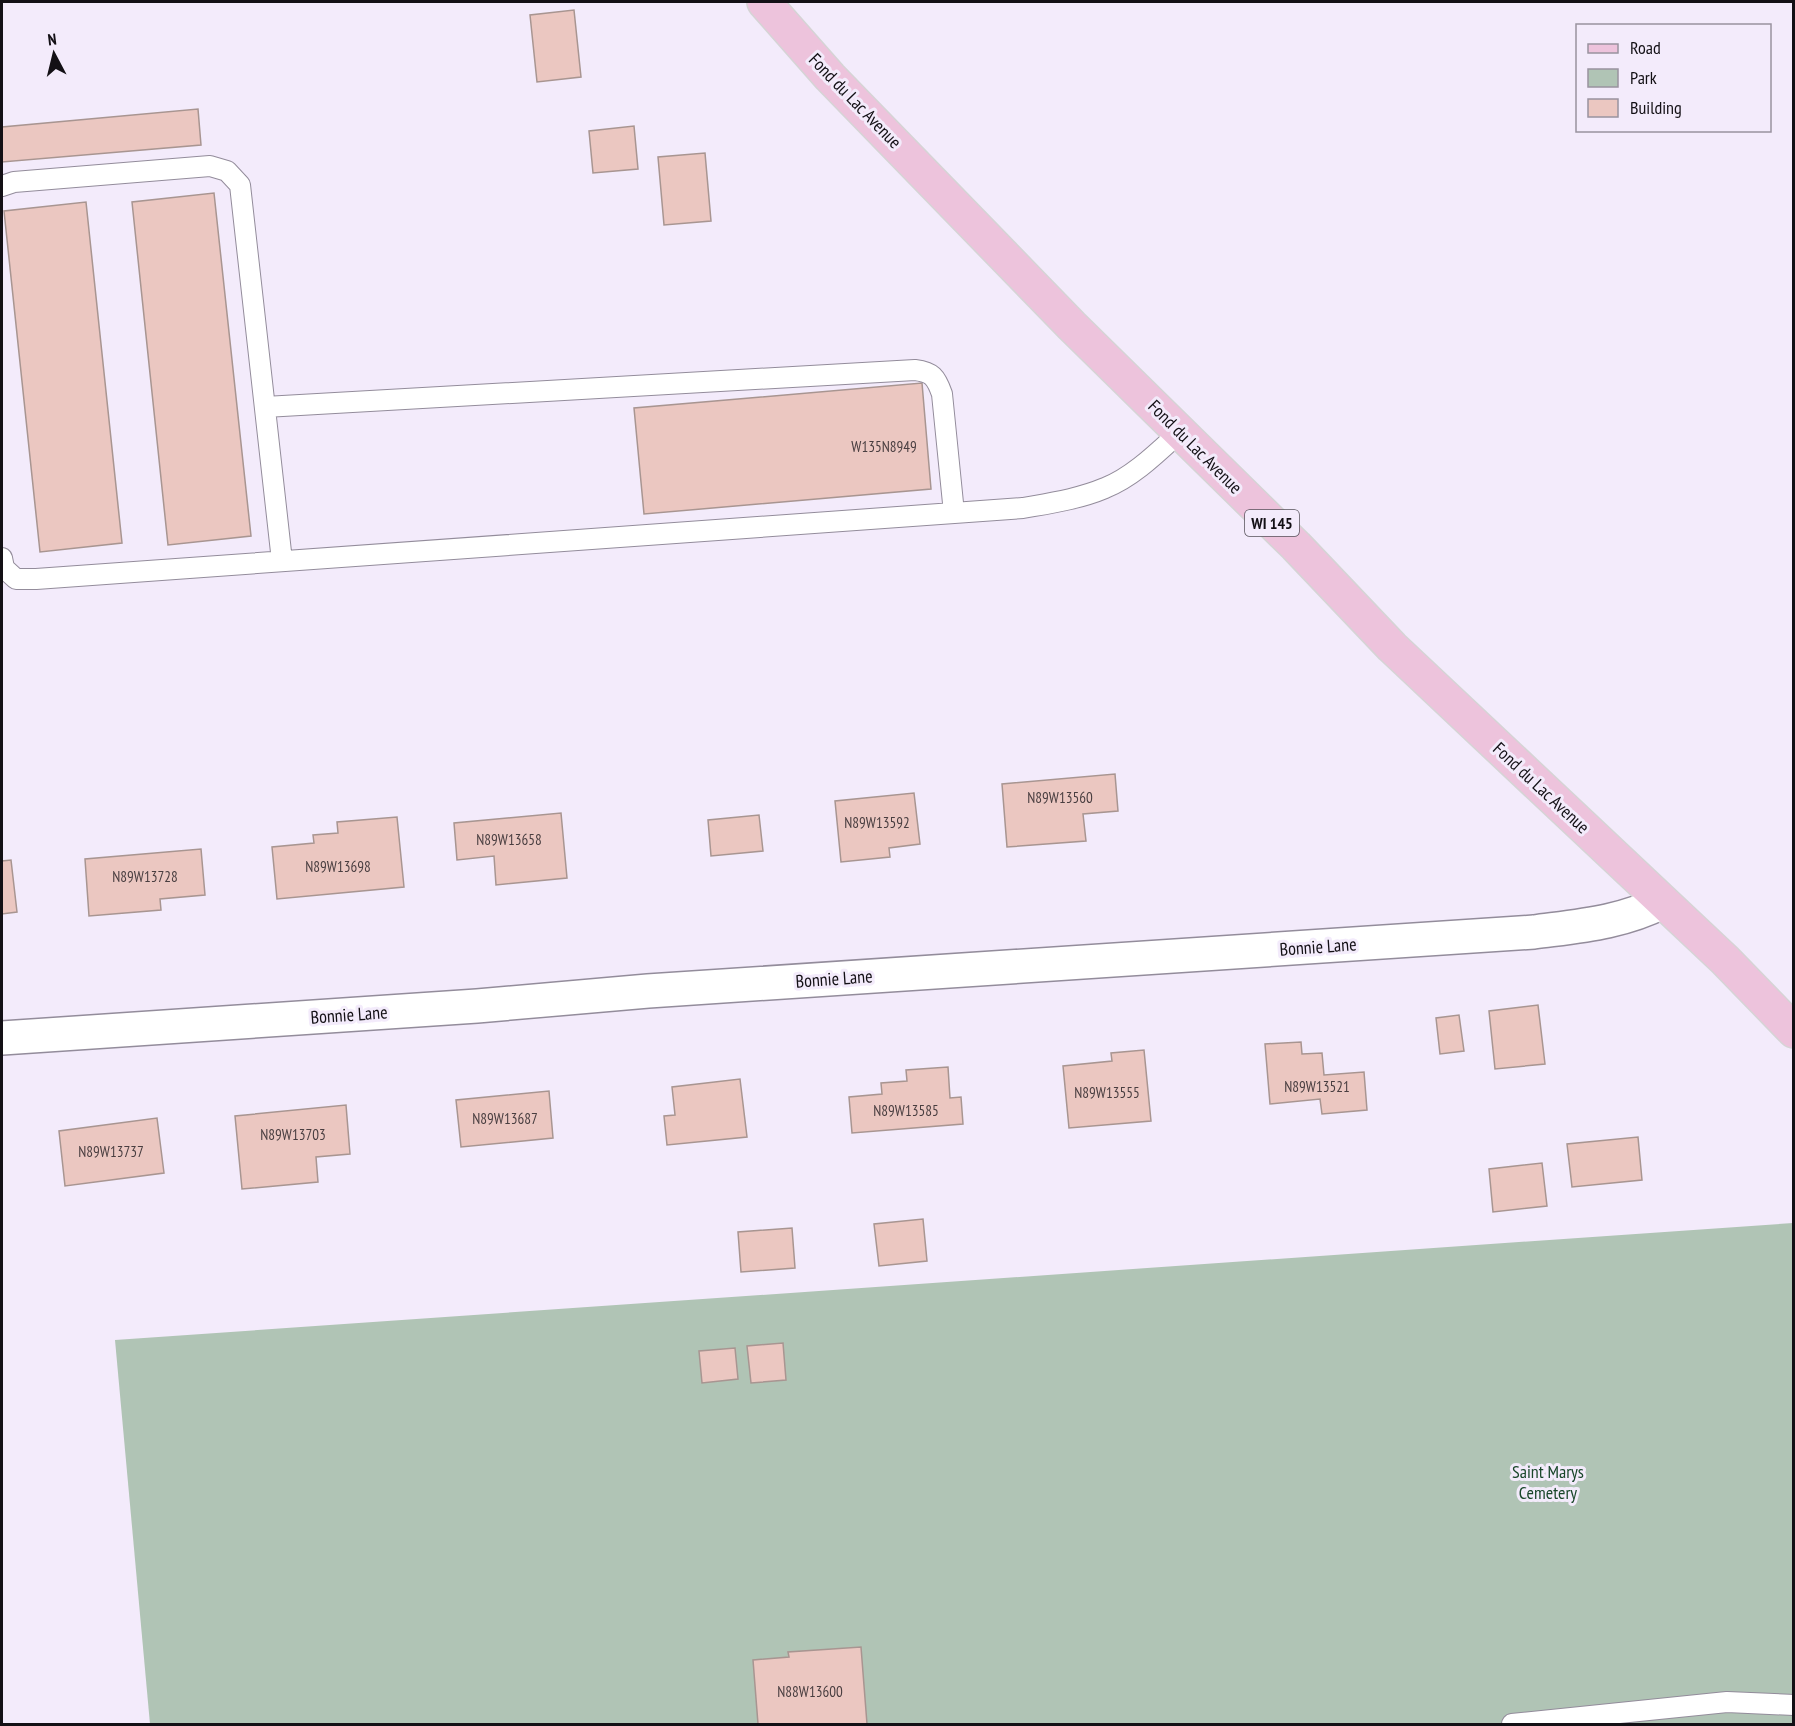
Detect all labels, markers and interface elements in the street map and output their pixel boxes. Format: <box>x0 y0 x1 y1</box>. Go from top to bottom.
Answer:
north arrow <box>24 24 84 84</box>
legend <box>1576 24 1771 132</box>
text: N <box>47 29 58 50</box>
text: Road <box>1630 36 1661 59</box>
street label: Fond du Lac Avenue <box>804 48 907 153</box>
text: Park <box>1630 66 1657 89</box>
text: Building <box>1630 96 1682 119</box>
street label: Fond du Lac Avenue <box>1144 395 1247 498</box>
house number: W135N8949 <box>851 437 917 456</box>
road number: WI 145 <box>1245 510 1299 536</box>
street label: Fond du Lac Avenue <box>1488 737 1594 838</box>
house number: N89W13560 <box>1027 788 1093 807</box>
house number: N89W13592 <box>844 813 910 832</box>
house number: N89W13658 <box>476 830 542 849</box>
house number: N89W13698 <box>305 857 371 876</box>
house number: N89W13728 <box>112 867 178 886</box>
street label: Bonnie Lane <box>1279 932 1357 961</box>
street label: Bonnie Lane <box>795 964 873 993</box>
street label: Bonnie Lane <box>310 1000 388 1029</box>
house number: N89W13521 <box>1284 1077 1350 1096</box>
house number: N89W13555 <box>1074 1083 1140 1102</box>
house number: N89W13585 <box>873 1101 939 1120</box>
house number: N89W13687 <box>472 1109 538 1128</box>
house number: N89W13703 <box>260 1125 326 1144</box>
house number: N89W13737 <box>78 1142 144 1161</box>
park label: Saint Marys Cemetery <box>1512 1460 1584 1504</box>
house number: N88W13600 <box>777 1682 843 1701</box>

